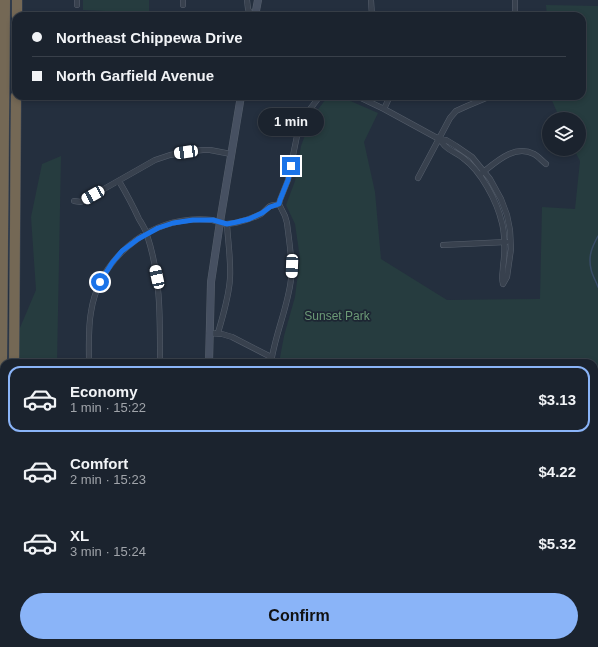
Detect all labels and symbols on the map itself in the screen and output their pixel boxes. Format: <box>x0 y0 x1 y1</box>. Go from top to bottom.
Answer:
callout: 1 min <box>258 108 324 136</box>
car <box>173 144 199 160</box>
route end <box>282 157 300 175</box>
car <box>80 184 106 206</box>
car <box>286 254 298 278</box>
car <box>149 264 165 290</box>
route start <box>91 273 109 291</box>
park label: Sunset Park <box>304 309 371 323</box>

